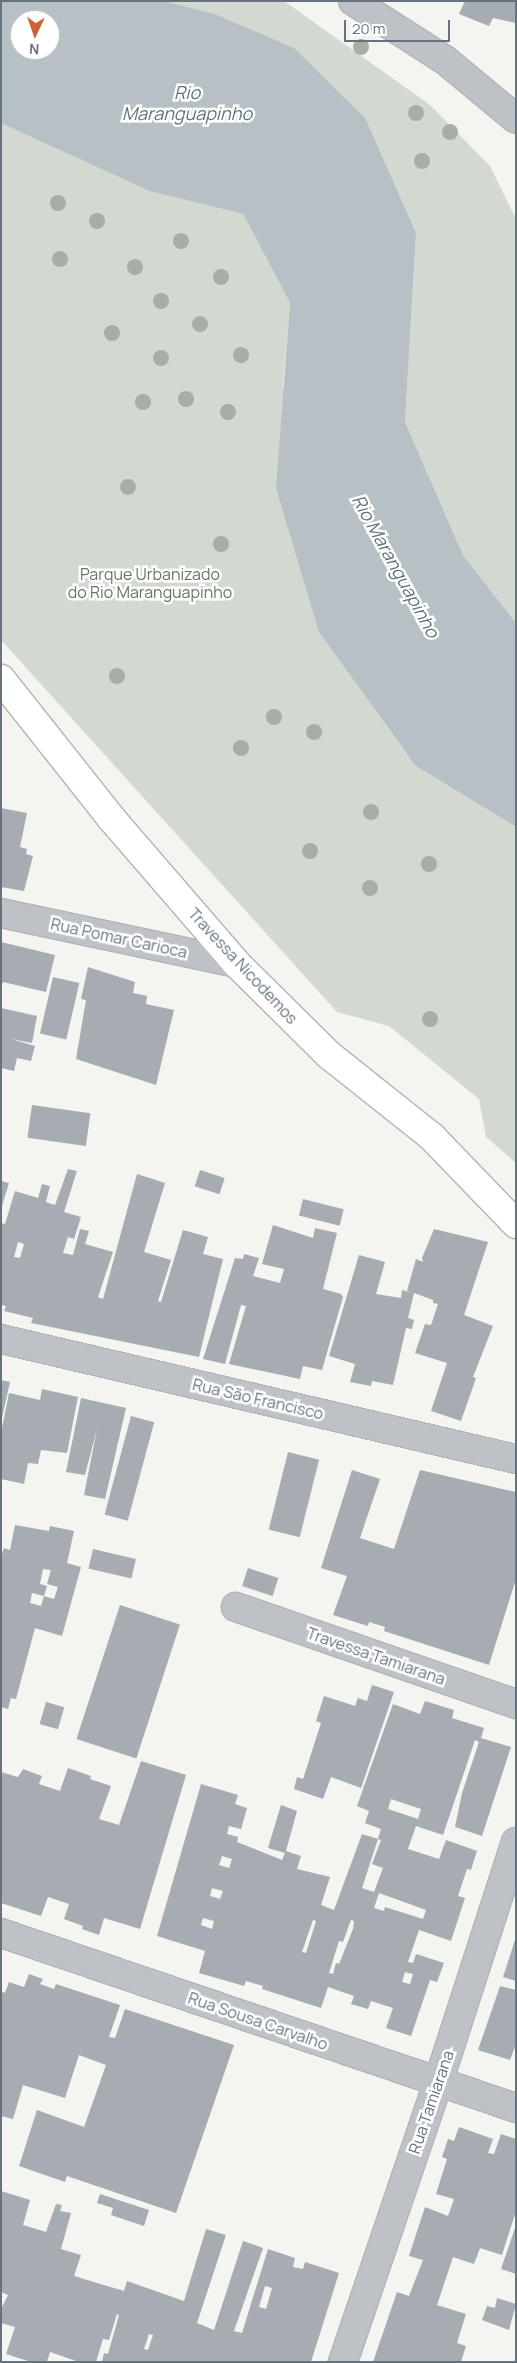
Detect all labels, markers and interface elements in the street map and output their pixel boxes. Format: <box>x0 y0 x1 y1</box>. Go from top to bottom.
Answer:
north arrow <box>10 10 60 60</box>
scale bar <box>347 10 453 42</box>
text: 20 m <box>352 18 385 39</box>
text: N <box>29 40 40 59</box>
water label: Rio Maranguapinho <box>122 82 252 125</box>
water label: Rio Maranguapinho <box>348 491 444 641</box>
park label: Parque Urbanizado do Rio Maranguapinho <box>68 564 232 602</box>
street label: Travessa Nicodemos <box>184 904 302 1028</box>
street label: Rua Pomar Carioca <box>49 914 189 962</box>
street label: Rua São Francisco <box>191 1375 325 1423</box>
street label: Travessa Tamiarana <box>304 1623 448 1689</box>
street label: Rua Sousa Carvalho <box>186 1988 330 2054</box>
street label: Rua Tamiarana <box>404 2048 458 2156</box>

